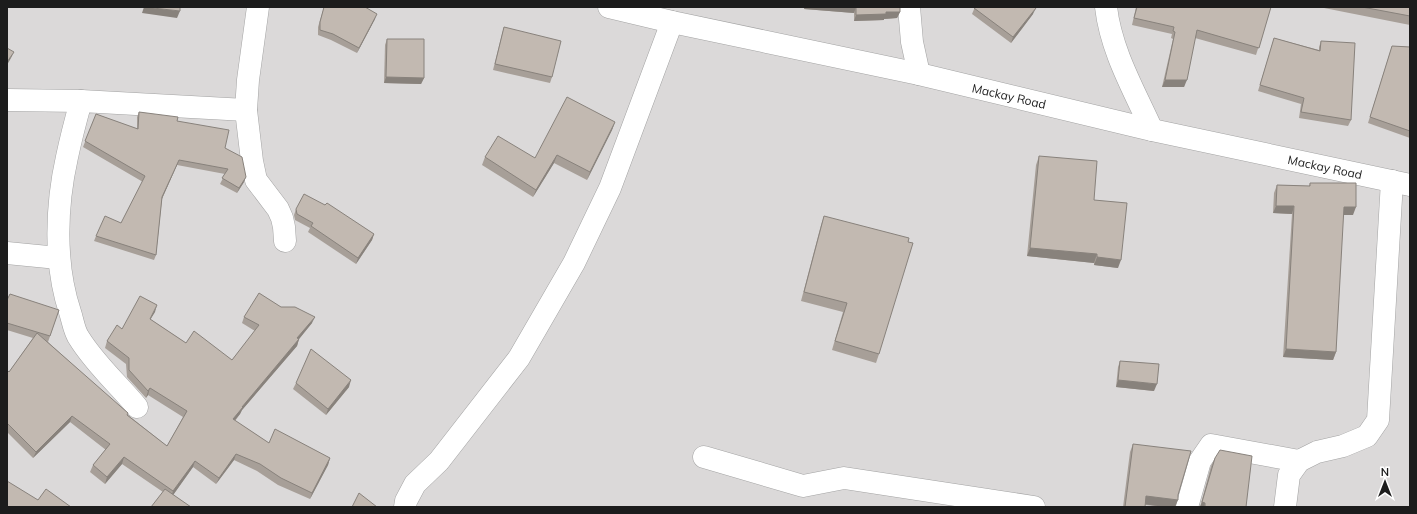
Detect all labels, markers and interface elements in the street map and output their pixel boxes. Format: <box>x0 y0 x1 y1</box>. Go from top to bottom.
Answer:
street label: Mackay Road <box>970 80 1048 112</box>
street label: Mackay Road <box>1286 152 1364 182</box>
north arrow <box>1365 462 1405 502</box>
text: N <box>1381 465 1389 479</box>

